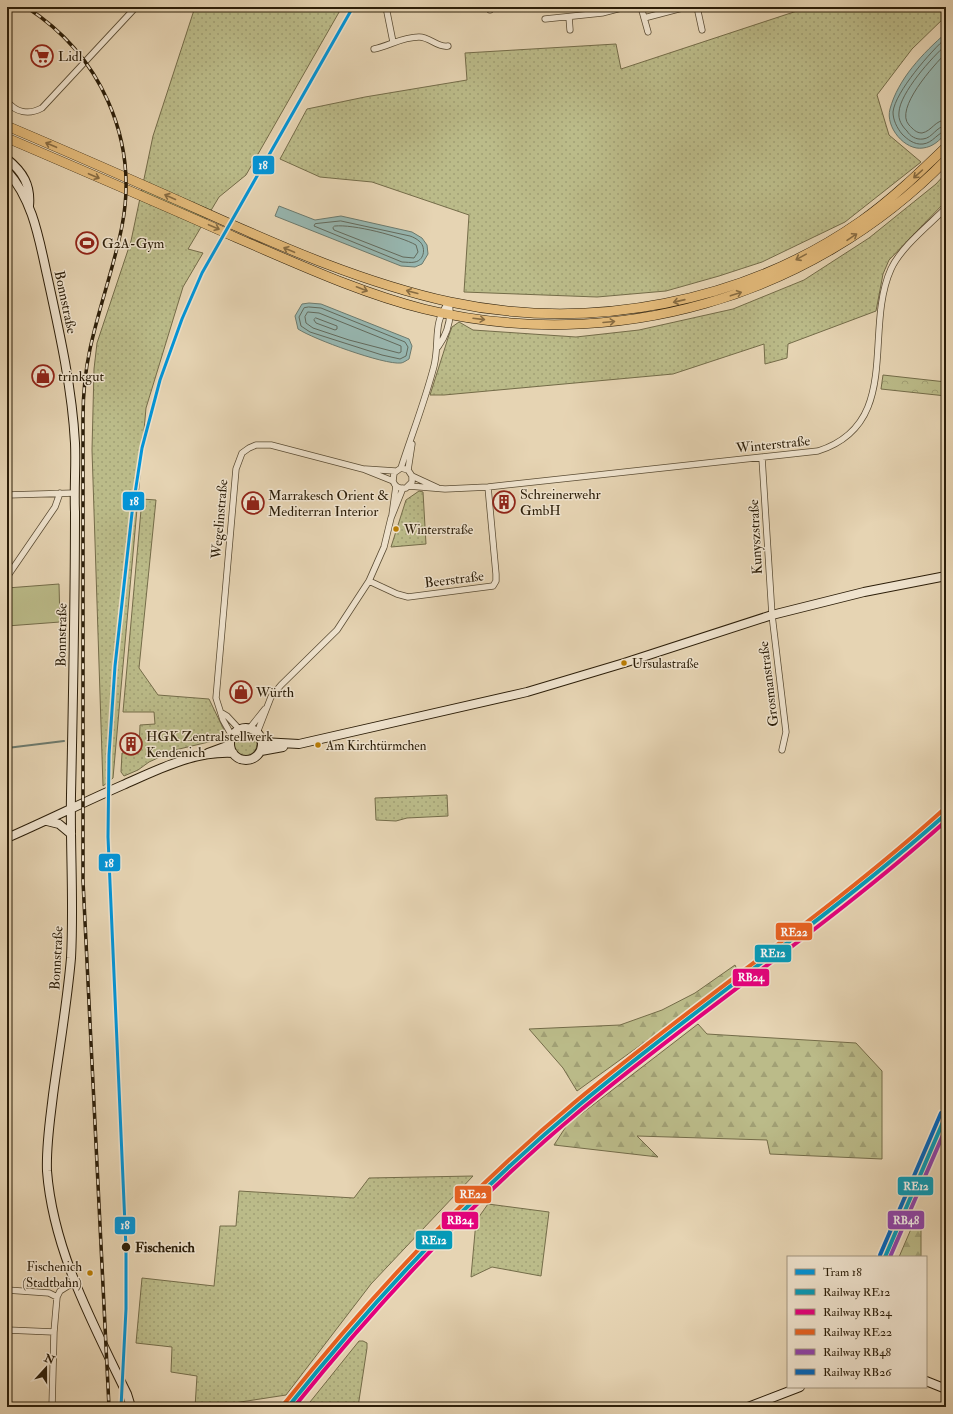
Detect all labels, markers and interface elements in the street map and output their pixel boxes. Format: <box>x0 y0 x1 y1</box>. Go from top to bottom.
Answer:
supermarket icon: Lidl <box>29 43 55 69</box>
place label: Lidl <box>58 48 83 65</box>
one-way arrow <box>45 141 57 148</box>
line badge: 18 <box>252 155 275 175</box>
text: 18 <box>258 159 268 172</box>
one-way arrow <box>913 169 923 179</box>
one-way arrow <box>88 172 100 180</box>
one-way arrow <box>164 193 176 200</box>
one-way arrow <box>207 224 219 232</box>
sports icon: G2A-Gym <box>74 230 100 256</box>
one-way arrow <box>846 233 857 241</box>
place label: G2A-Gym <box>102 235 165 253</box>
one-way arrow <box>283 246 295 253</box>
one-way arrow <box>795 253 807 261</box>
street label: Bonnstraße <box>51 269 81 335</box>
one-way arrow <box>356 285 368 293</box>
one-way arrow <box>405 288 418 295</box>
one-way arrow <box>729 290 741 298</box>
one-way arrow <box>673 298 686 306</box>
one-way arrow <box>472 315 485 322</box>
one-way arrow <box>602 319 615 326</box>
shop icon: trinkgut <box>30 363 56 389</box>
place label: trinkgut <box>58 368 105 385</box>
street label: Winterstraße <box>734 432 811 457</box>
street label: Wegelinstraße <box>207 478 231 561</box>
place label: Schreinerwehr GmbH <box>520 486 602 519</box>
place label: Marrakesch Orient & Mediterran Interior <box>268 487 389 520</box>
building icon: Schreinerwehr GmbH <box>491 489 517 515</box>
shop icon: Marrakesch Orient & Mediterran Interior <box>240 490 266 516</box>
line badge: 18 <box>122 491 145 511</box>
text: 18 <box>129 495 139 508</box>
street label: Kunyszstraße <box>745 499 767 575</box>
place label: Winterstraße <box>403 522 474 538</box>
marker: Winterstraße <box>391 524 401 534</box>
street label: Beerstraße <box>423 567 485 592</box>
street label: Bonnstraße <box>52 603 71 667</box>
street label: Grosmanstraße <box>755 640 782 728</box>
place label: Ursulastraße <box>632 656 699 672</box>
marker: Ursulastraße <box>619 658 629 668</box>
shop icon: Würth <box>228 679 254 705</box>
place label: Würth <box>255 684 295 701</box>
place label: HGK Zentralstellwerk Kendenich <box>146 728 273 761</box>
building icon: HGK Zentralstellwerk Kendenich <box>118 731 144 757</box>
place label: Am Kirchtürmchen <box>325 738 427 754</box>
marker: Am Kirchtürmchen <box>313 740 323 750</box>
line badge: 18 <box>98 853 121 872</box>
text: 18 <box>104 857 114 870</box>
line badge: RE22 <box>775 922 813 941</box>
street label: Bonnstraße <box>46 925 67 990</box>
text: RE22 <box>781 926 808 939</box>
line badge: RE12 <box>754 944 792 963</box>
text: RE12 <box>760 947 786 960</box>
line badge: RB24 <box>732 968 770 987</box>
text: RB24 <box>738 971 765 985</box>
line badge: RE12 <box>897 1176 934 1196</box>
text: RE12 <box>903 1180 929 1193</box>
line badge: RE22 <box>454 1185 492 1204</box>
text: RE22 <box>460 1188 487 1201</box>
line badge: RB48 <box>887 1210 925 1230</box>
line badge: RB24 <box>441 1211 479 1230</box>
text: RB24 <box>447 1214 474 1228</box>
text: RB48 <box>893 1214 920 1228</box>
line badge: 18 <box>114 1216 136 1235</box>
text: 18 <box>120 1219 130 1232</box>
line badge: RE12 <box>415 1230 453 1250</box>
text: RE12 <box>421 1234 447 1247</box>
place label: Fischenich <box>135 1239 196 1256</box>
marker: Fischenich <box>120 1241 132 1253</box>
legend <box>787 1256 927 1388</box>
place label: Fischenich (Stadtbahn) <box>22 1259 82 1291</box>
text: Tram 18 <box>823 1265 862 1280</box>
marker: Fischenich (Stadtbahn) <box>85 1268 95 1278</box>
text: Railway RE12 <box>823 1285 890 1300</box>
text: Railway RB24 <box>823 1305 892 1320</box>
text: Railway RE22 <box>823 1325 892 1340</box>
text: Railway RB48 <box>823 1345 892 1360</box>
north arrow <box>26 1348 66 1388</box>
text: N <box>42 1351 57 1367</box>
text: Railway RB26 <box>823 1365 892 1380</box>

